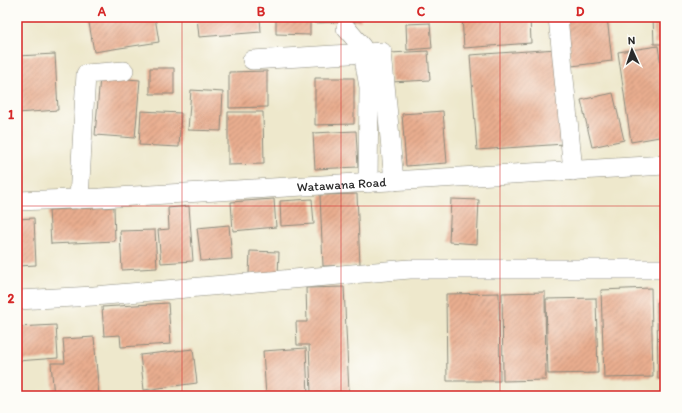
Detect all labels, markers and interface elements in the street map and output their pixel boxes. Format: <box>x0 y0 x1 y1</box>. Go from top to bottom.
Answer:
text: A <box>97 4 107 19</box>
text: B <box>257 4 266 19</box>
text: C <box>417 4 426 19</box>
text: D <box>576 4 585 19</box>
north arrow <box>612 30 652 70</box>
text: N <box>627 34 636 47</box>
text: 1 <box>8 107 14 122</box>
street label: Watawana Road <box>296 174 387 194</box>
text: 2 <box>8 291 15 306</box>

